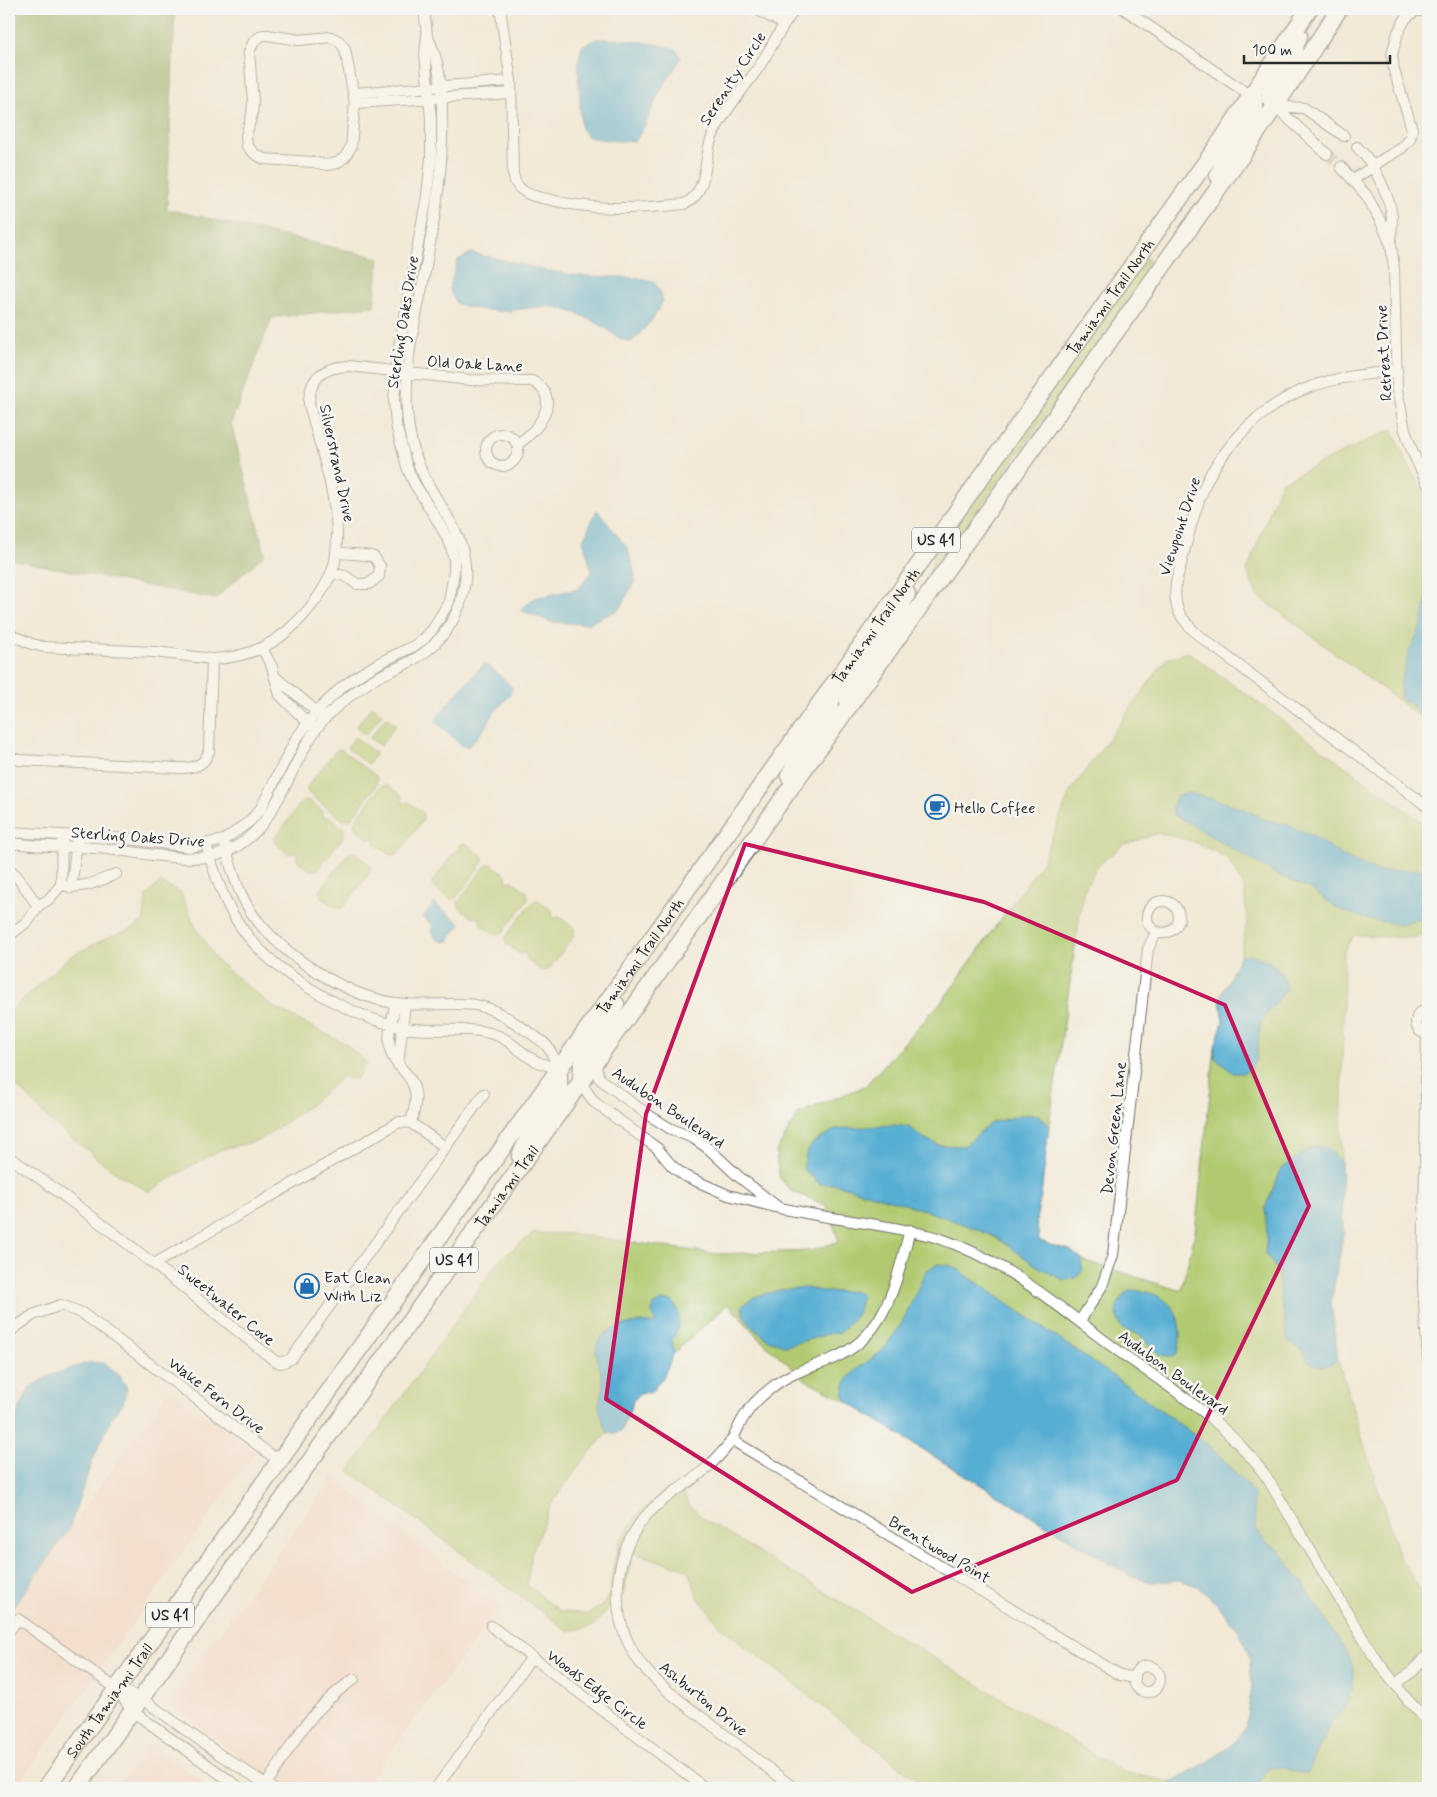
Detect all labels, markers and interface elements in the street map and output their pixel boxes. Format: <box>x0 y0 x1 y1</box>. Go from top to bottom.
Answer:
street label: Serenity Circle <box>695 28 771 130</box>
scale bar <box>1244 32 1391 64</box>
text: 100 m <box>1252 41 1292 61</box>
street label: Tamiami Trail North <box>1062 235 1160 360</box>
street label: Sterling Oaks Drive <box>383 254 425 390</box>
street label: Retreat Drive <box>1371 304 1398 402</box>
street label: Old Oak Lane <box>426 352 523 377</box>
street label: Silverstrand Drive <box>314 402 359 524</box>
street label: Viewpoint Drive <box>1155 474 1206 579</box>
road number: US 41 <box>912 528 960 552</box>
street label: Tamiami Trail North <box>828 564 925 689</box>
cafe icon: Hello Coffee <box>924 794 950 820</box>
place label: Hello Coffee <box>954 798 1035 819</box>
street label: Sterling Oaks Drive <box>70 822 206 854</box>
street label: Tamiami Trail North <box>592 894 690 1019</box>
street label: Devon Green Lane <box>1097 1060 1132 1196</box>
street label: Audubon Boulevard <box>608 1063 729 1154</box>
street label: Tamiami Trail <box>471 1142 544 1233</box>
road number: US 41 <box>430 1248 478 1272</box>
street label: Sweetwater Cove <box>173 1259 279 1351</box>
place label: Eat Clean With Liz <box>324 1268 390 1307</box>
shop icon: Eat Clean With Liz <box>294 1273 320 1299</box>
street label: Audubon Boulevard <box>1114 1326 1233 1420</box>
street label: Wake Fern Drive <box>164 1353 269 1439</box>
street label: Brentwood Point <box>885 1512 994 1589</box>
road number: US 41 <box>146 1602 194 1628</box>
street label: South Tamiami Trail <box>62 1639 158 1763</box>
street label: Woods Edge Circle <box>542 1645 652 1736</box>
street label: Ashburton Drive <box>654 1657 752 1741</box>

